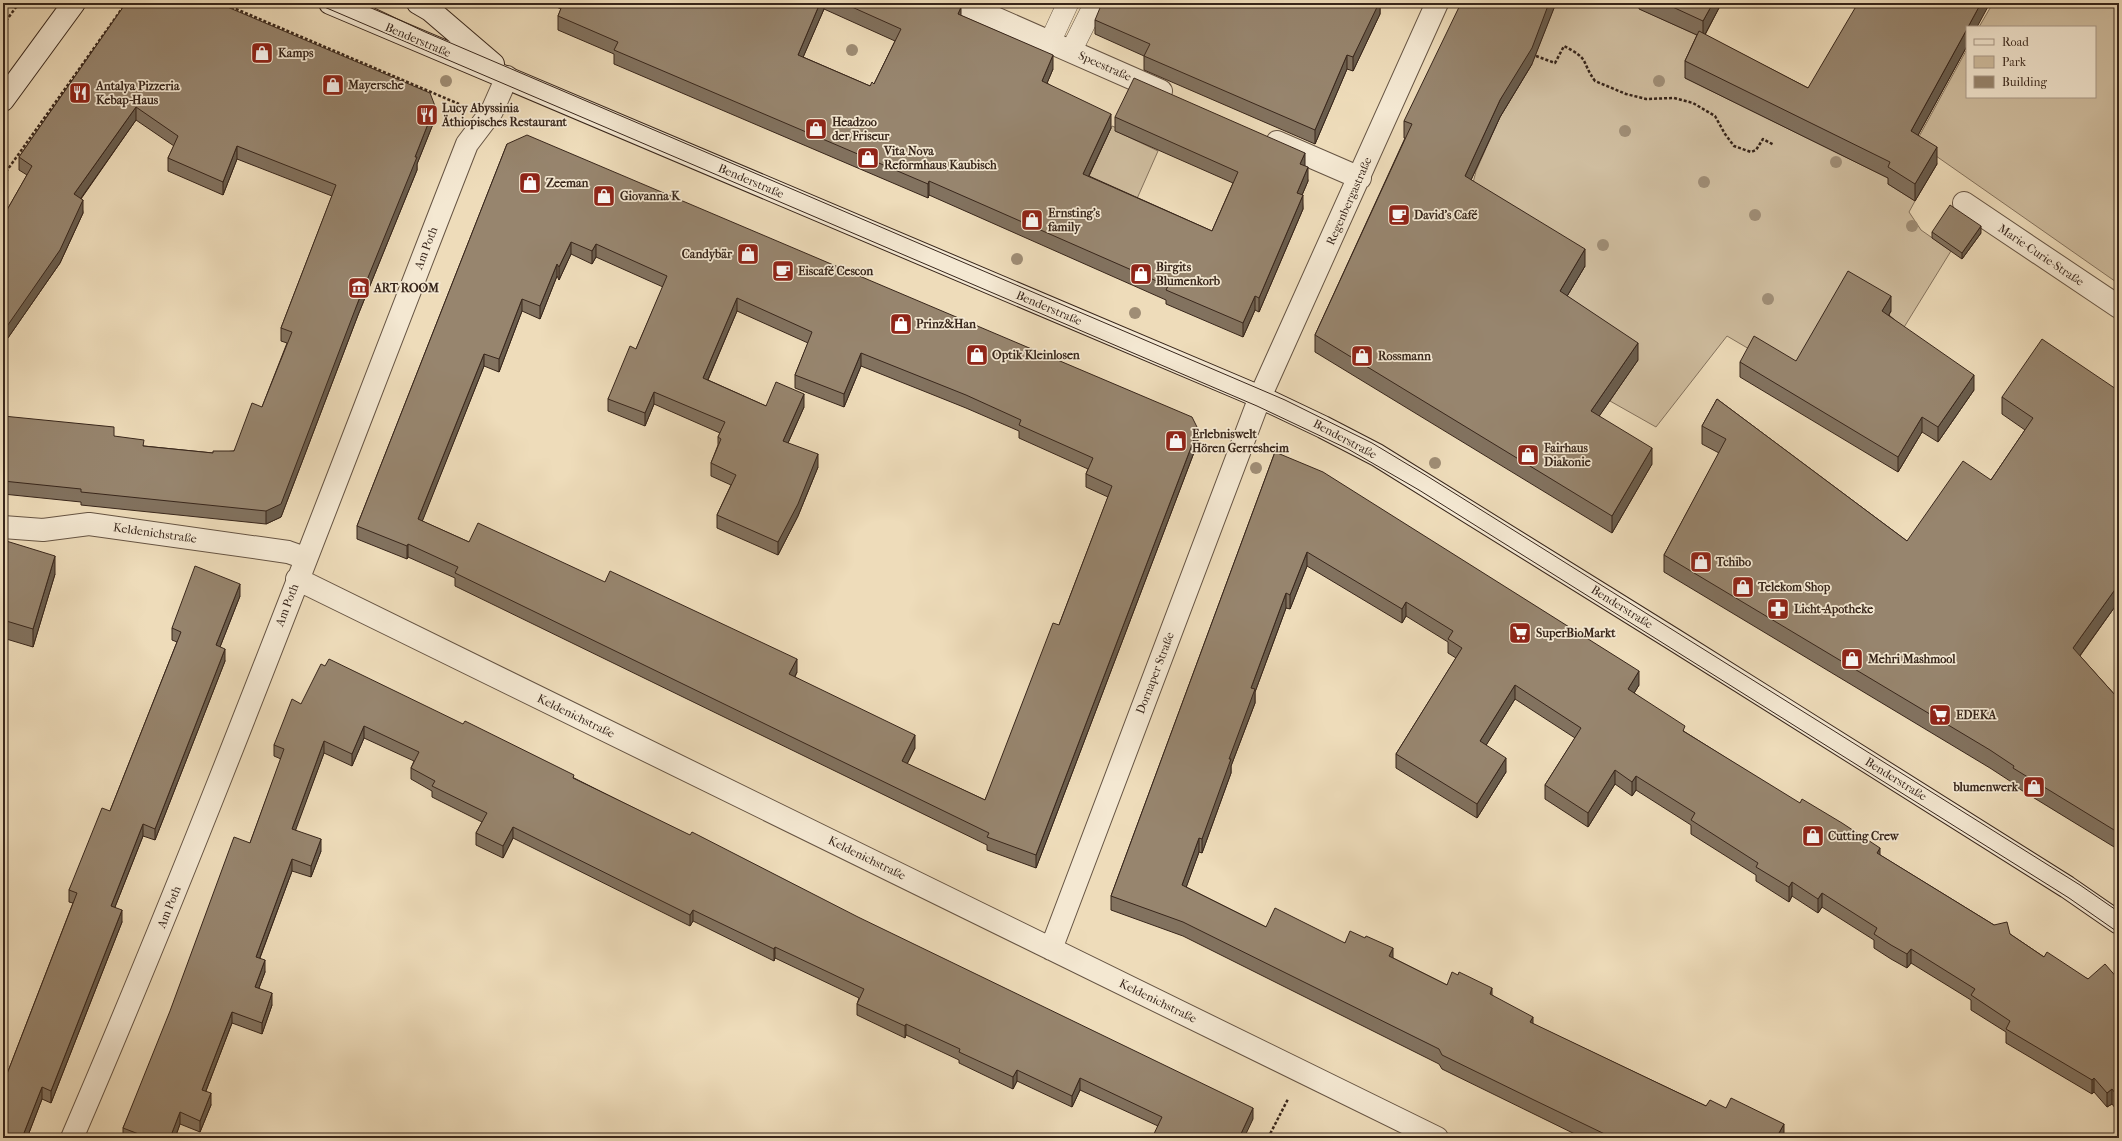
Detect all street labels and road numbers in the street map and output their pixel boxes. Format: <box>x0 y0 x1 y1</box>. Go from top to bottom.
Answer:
street label: Benderstraße <box>383 20 453 60</box>
street label: Speestraße <box>1076 48 1134 84</box>
street label: Regenbergastraße <box>1323 155 1375 247</box>
street label: Benderstraße <box>716 161 786 201</box>
street label: Marie-Curie-Straße <box>1996 221 2087 289</box>
street label: Am Poth <box>411 225 441 272</box>
street label: Benderstraße <box>1014 288 1084 328</box>
street label: Benderstraße <box>1311 416 1379 462</box>
street label: Keldenichstraße <box>112 520 198 546</box>
street label: Am Poth <box>272 582 302 629</box>
street label: Benderstraße <box>1589 582 1655 632</box>
street label: Dornaper Straße <box>1133 630 1177 716</box>
street label: Keldenichstraße <box>535 691 617 741</box>
street label: Benderstraße <box>1863 754 1929 804</box>
street label: Keldenichstraße <box>826 833 908 883</box>
street label: Am Poth <box>154 884 184 931</box>
street label: Keldenichstraße <box>1117 976 1199 1026</box>

